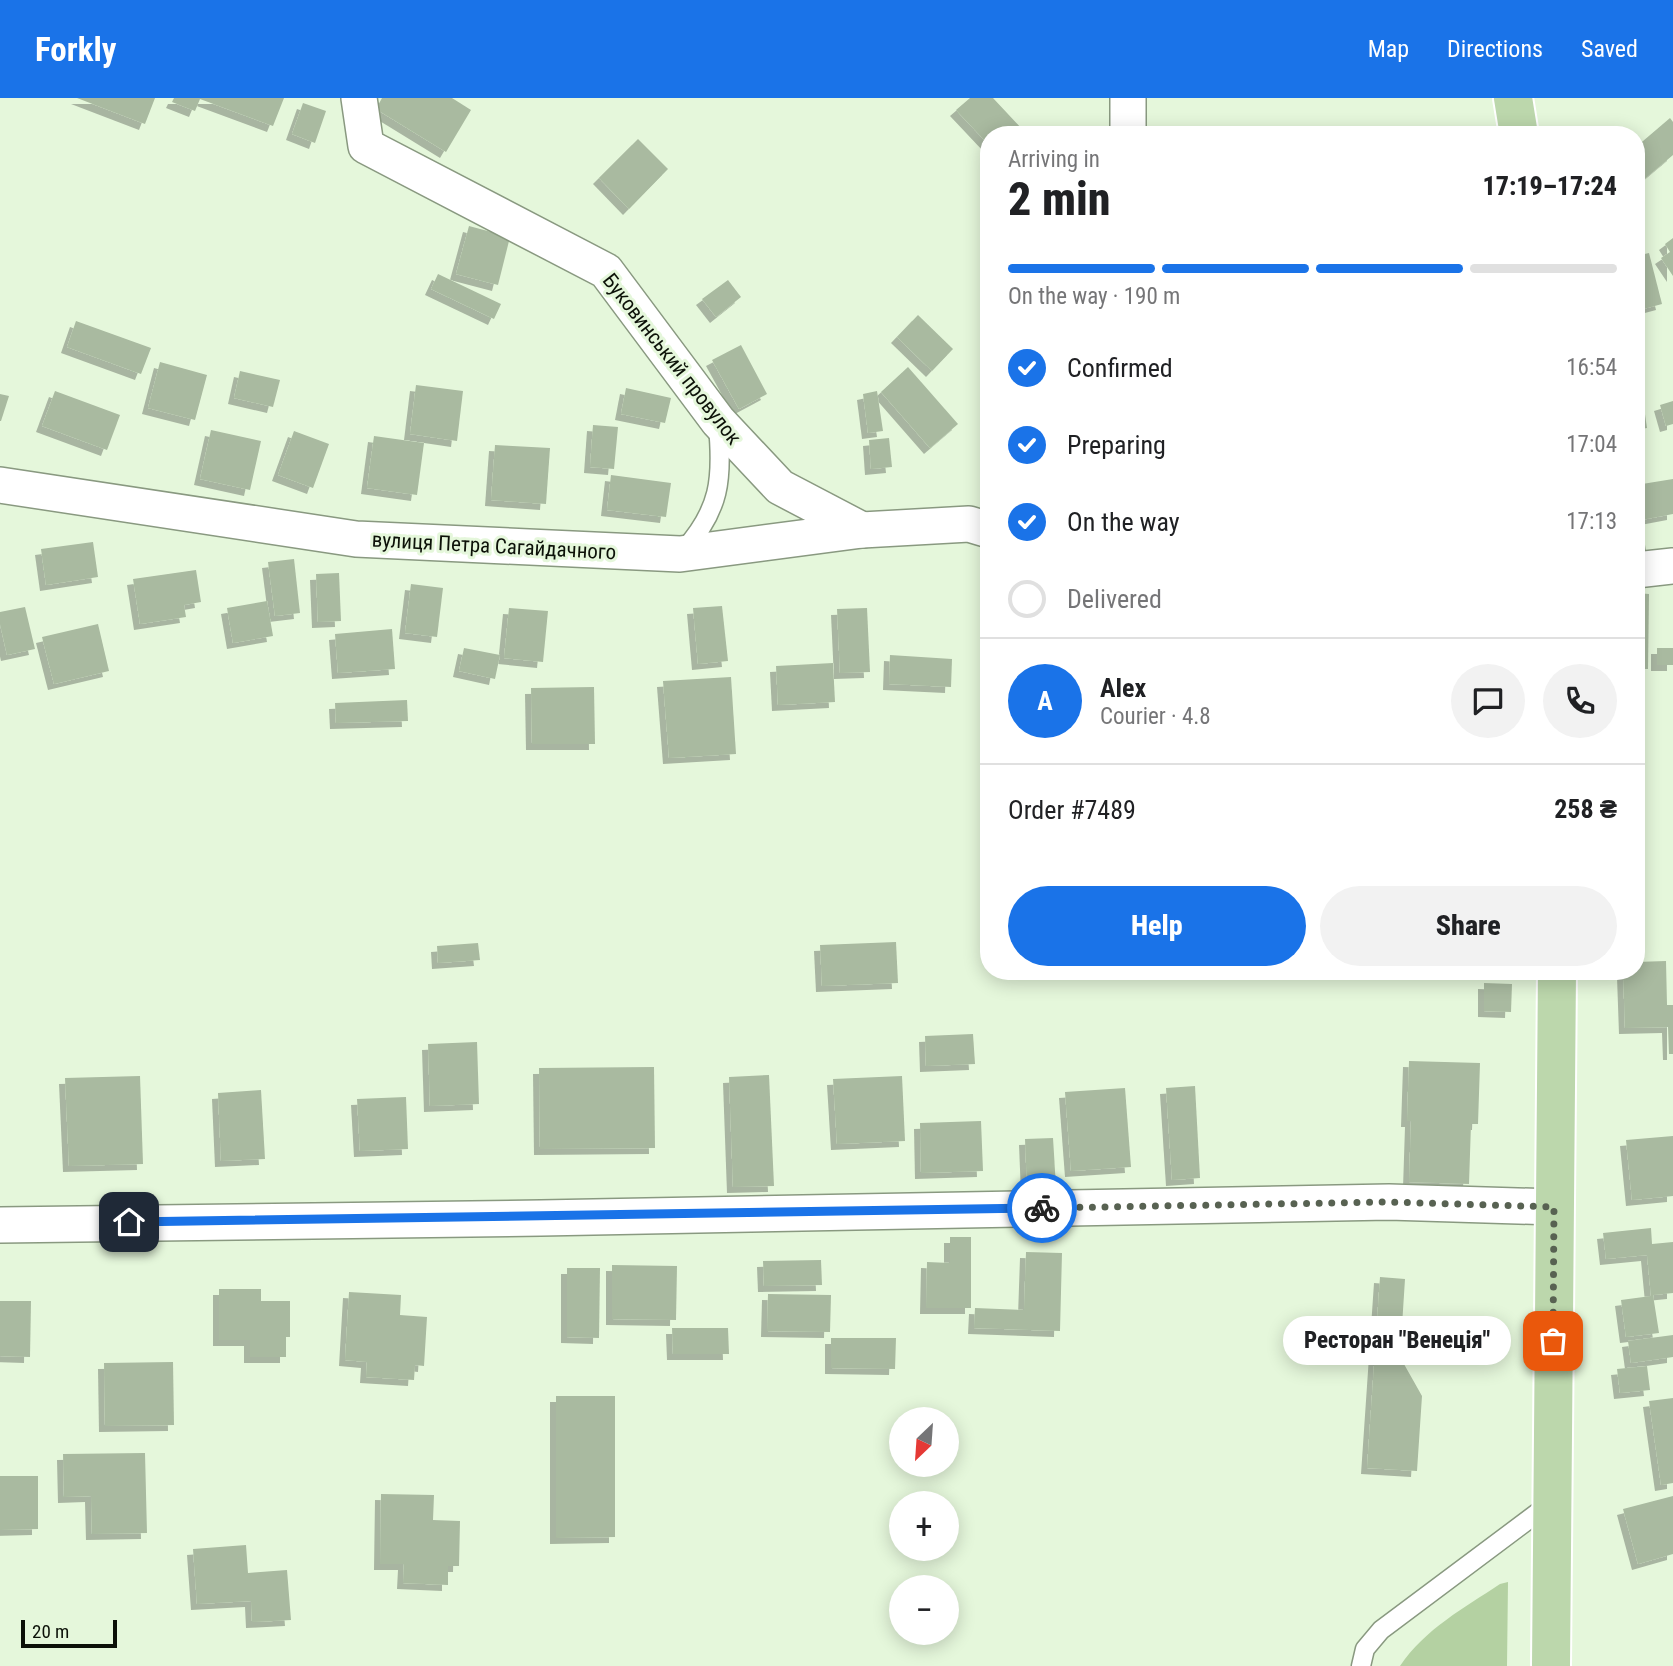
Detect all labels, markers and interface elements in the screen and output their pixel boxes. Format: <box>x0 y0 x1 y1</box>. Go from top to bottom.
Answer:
text: Forkly <box>35 30 117 69</box>
text: Map <box>1368 35 1409 63</box>
text: Directions <box>1447 35 1543 63</box>
text: Saved <box>1581 35 1638 63</box>
text: Arriving in <box>1008 146 1100 173</box>
text: 17:19–17:24 <box>1483 171 1617 201</box>
text: 2 min <box>1008 172 1111 226</box>
street label: Буковинський провулок <box>598 269 746 449</box>
text: On the way · 190 m <box>1008 283 1180 310</box>
icon: check <box>1008 349 1046 387</box>
text: Confirmed <box>1067 353 1173 383</box>
text: 16:54 <box>1566 354 1617 381</box>
icon: check <box>1008 426 1046 464</box>
text: Preparing <box>1067 430 1166 460</box>
text: 17:04 <box>1566 431 1617 458</box>
icon: check <box>1008 503 1046 541</box>
text: On the way <box>1067 507 1180 537</box>
text: 17:13 <box>1566 508 1617 535</box>
street label: вулиця Петра Сагайдачного <box>371 528 617 564</box>
text: Delivered <box>1067 584 1162 614</box>
button: chat <box>1451 664 1525 738</box>
button: phone <box>1543 664 1617 738</box>
text: Alex <box>1100 673 1146 703</box>
text: A <box>1037 686 1053 716</box>
text: Courier · 4.8 <box>1100 703 1211 730</box>
text: 258 ₴ <box>1554 794 1617 824</box>
text: Order #7489 <box>1008 795 1136 825</box>
button: Help <box>1008 886 1306 966</box>
button: Share <box>1320 886 1617 966</box>
courier <box>1007 1173 1077 1243</box>
icon: bike <box>1023 1189 1061 1227</box>
pin <box>99 1192 159 1252</box>
icon: home <box>110 1203 148 1241</box>
pin <box>1523 1311 1583 1371</box>
callout: Ресторан "Венеція" <box>1284 1316 1511 1366</box>
icon: bag <box>1534 1322 1572 1360</box>
text: Ресторан "Венеція" <box>1304 1327 1490 1354</box>
north arrow <box>889 1407 959 1477</box>
map controls <box>889 1407 959 1645</box>
button: + <box>889 1491 959 1561</box>
button: − <box>889 1575 959 1645</box>
scale bar <box>21 1617 117 1649</box>
text: 20 m <box>32 1620 69 1643</box>

